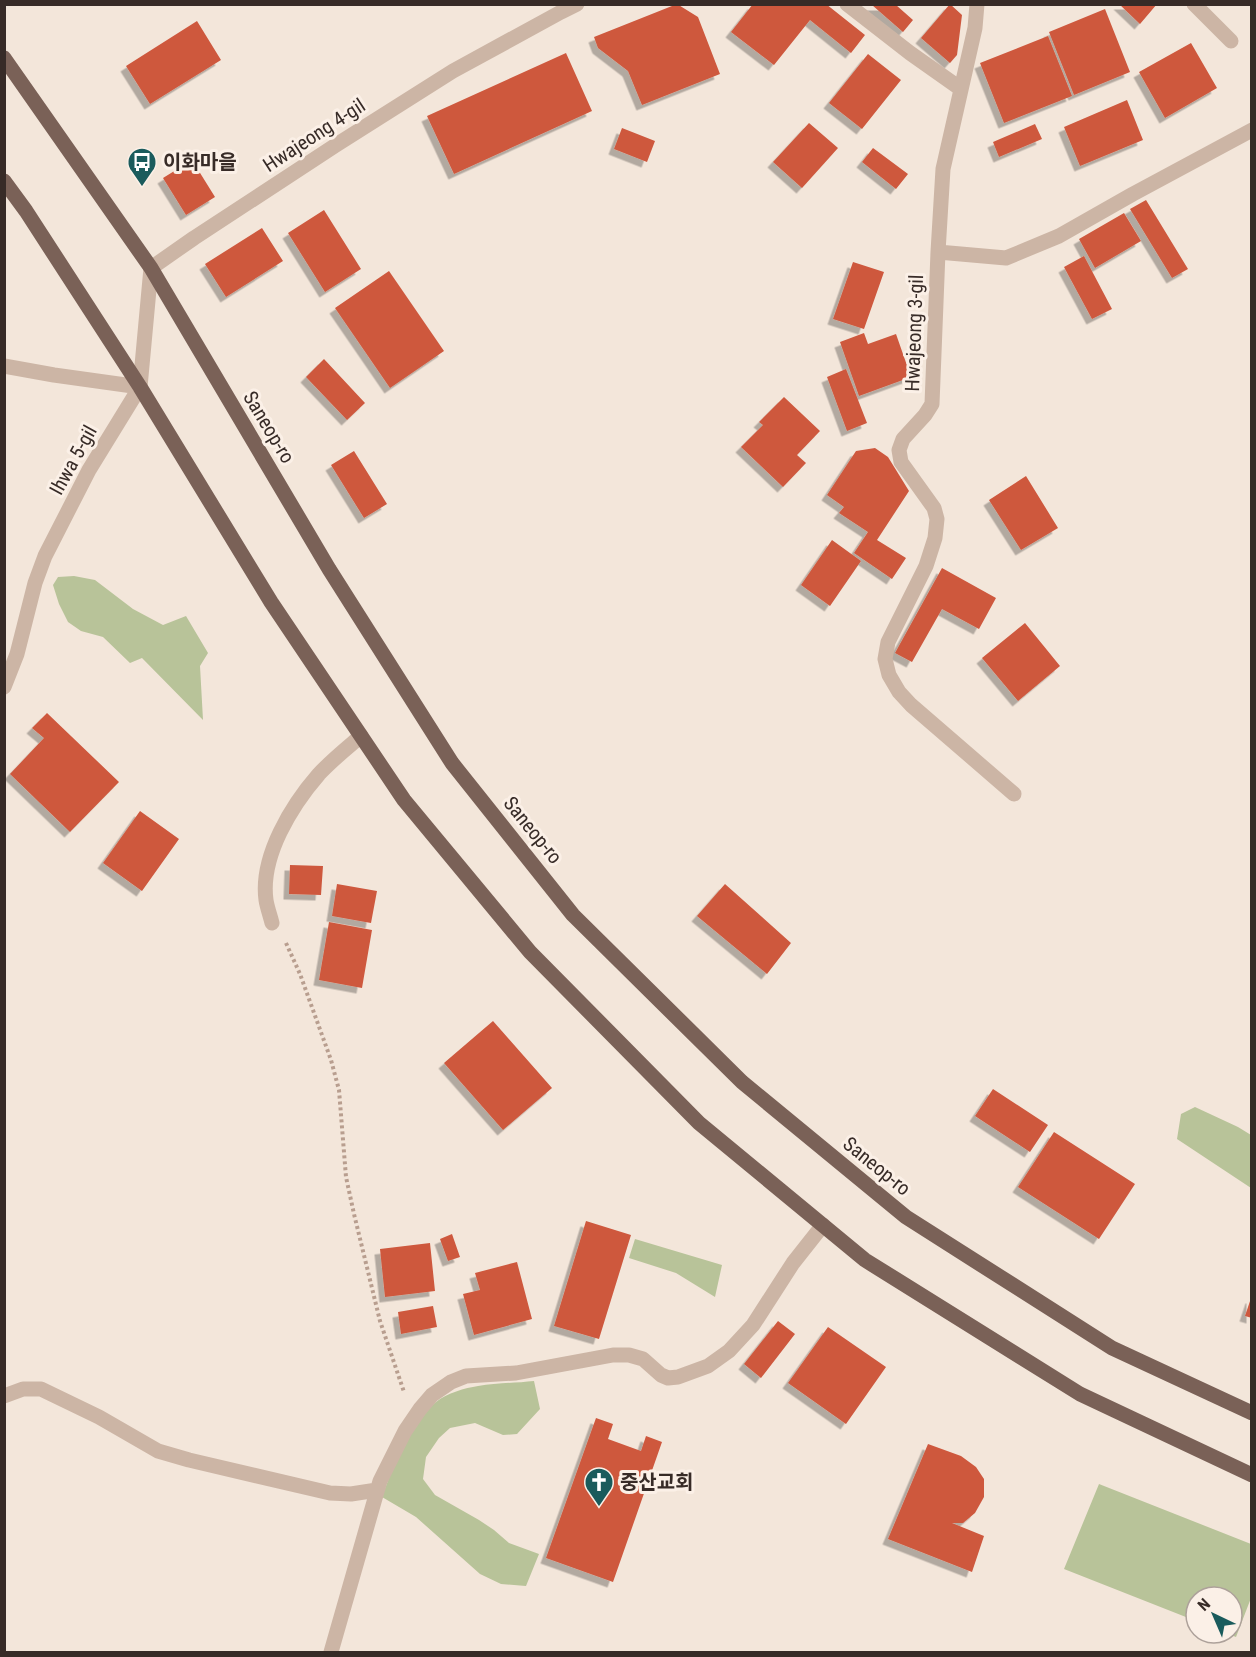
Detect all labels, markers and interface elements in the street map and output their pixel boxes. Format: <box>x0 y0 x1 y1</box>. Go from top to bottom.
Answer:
street label: Hwajeong 4-gil <box>258 93 370 177</box>
bus stop icon: 이화마을 <box>126 146 158 188</box>
place label: 이화마을 <box>163 150 237 174</box>
street label: Hwajeong 3-gil <box>900 274 928 392</box>
street label: Saneop-ro <box>238 387 300 467</box>
street label: Ihwa 5-gil <box>44 421 102 499</box>
street label: Saneop-ro <box>499 791 567 869</box>
street label: Saneop-ro <box>838 1132 916 1200</box>
church icon: 중산교회 <box>583 1466 615 1508</box>
place label: 중산교회 <box>620 1470 694 1494</box>
north arrow <box>1184 1585 1244 1645</box>
text: N <box>1194 1594 1214 1615</box>

